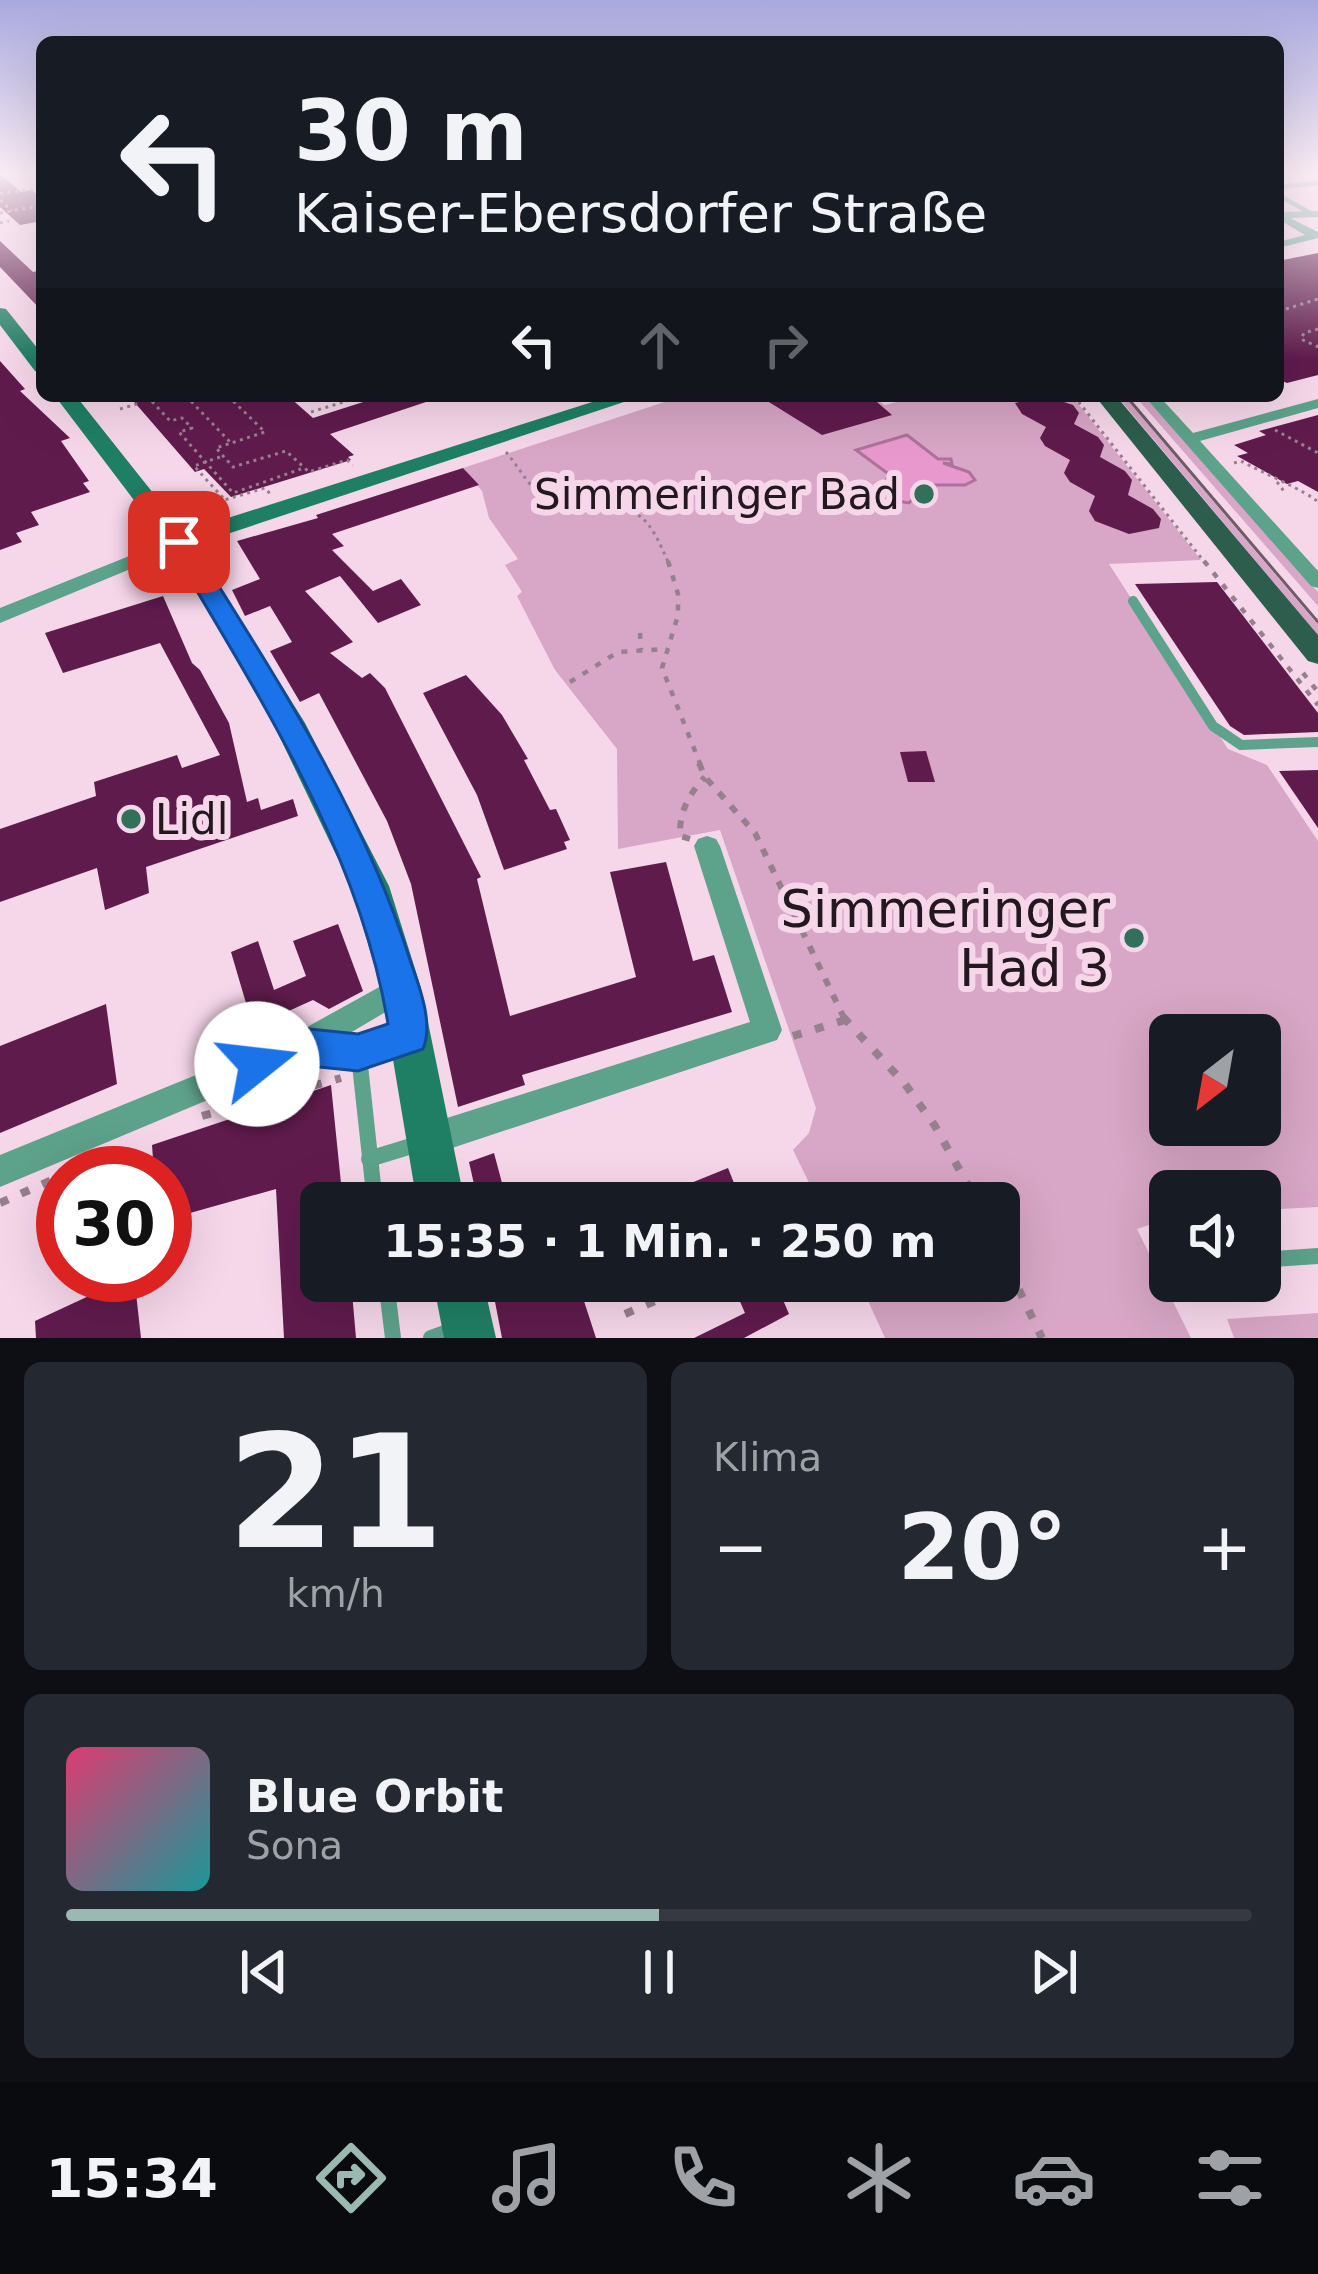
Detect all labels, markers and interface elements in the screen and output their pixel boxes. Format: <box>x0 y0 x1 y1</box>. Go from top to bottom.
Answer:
text: 30 m <box>294 82 528 180</box>
icon: left <box>96 84 252 240</box>
text: Kaiser-Ebersdorfer Straße <box>294 182 987 245</box>
icon: left <box>501 312 567 378</box>
icon: ahead <box>627 312 693 378</box>
icon: right <box>753 312 819 378</box>
place label: Simmeringer Bad <box>534 470 900 519</box>
marker: Simmeringer Bad <box>911 481 937 507</box>
pin <box>128 491 230 593</box>
icon: arrive <box>146 509 212 575</box>
place label: Lidl <box>155 795 228 844</box>
marker: Lidl <box>118 806 144 832</box>
place label: Simmeringer Had 3 <box>781 880 1110 998</box>
marker: Simmeringer Had 3 <box>1121 925 1147 951</box>
position arrow <box>194 1001 320 1127</box>
north arrow <box>1149 1014 1281 1146</box>
map controls <box>1149 1014 1281 1302</box>
speed limit sign: 30 <box>36 1146 192 1302</box>
button: sound <box>1149 1170 1281 1302</box>
text: 15:35 · 1 Min. · 250 m <box>384 1215 936 1268</box>
text: 21 <box>227 1402 444 1584</box>
text: Klima <box>713 1435 822 1480</box>
text: 20° <box>897 1495 1068 1600</box>
text: − <box>713 1509 768 1586</box>
text: + <box>1197 1509 1252 1586</box>
text: km/h <box>286 1571 385 1616</box>
text: Blue Orbit <box>246 1770 504 1823</box>
text: Sona <box>246 1823 343 1868</box>
icon: previous <box>231 1939 297 2005</box>
icon: pause <box>626 1939 692 2005</box>
icon: next <box>1021 1939 1087 2005</box>
icon: directions <box>309 2136 393 2220</box>
icon: music <box>485 2136 569 2220</box>
icon: phone <box>661 2136 745 2220</box>
icon: climate <box>837 2136 921 2220</box>
icon: car <box>1012 2136 1096 2220</box>
icon: filters <box>1188 2136 1272 2220</box>
text: 15:34 <box>46 2147 218 2210</box>

